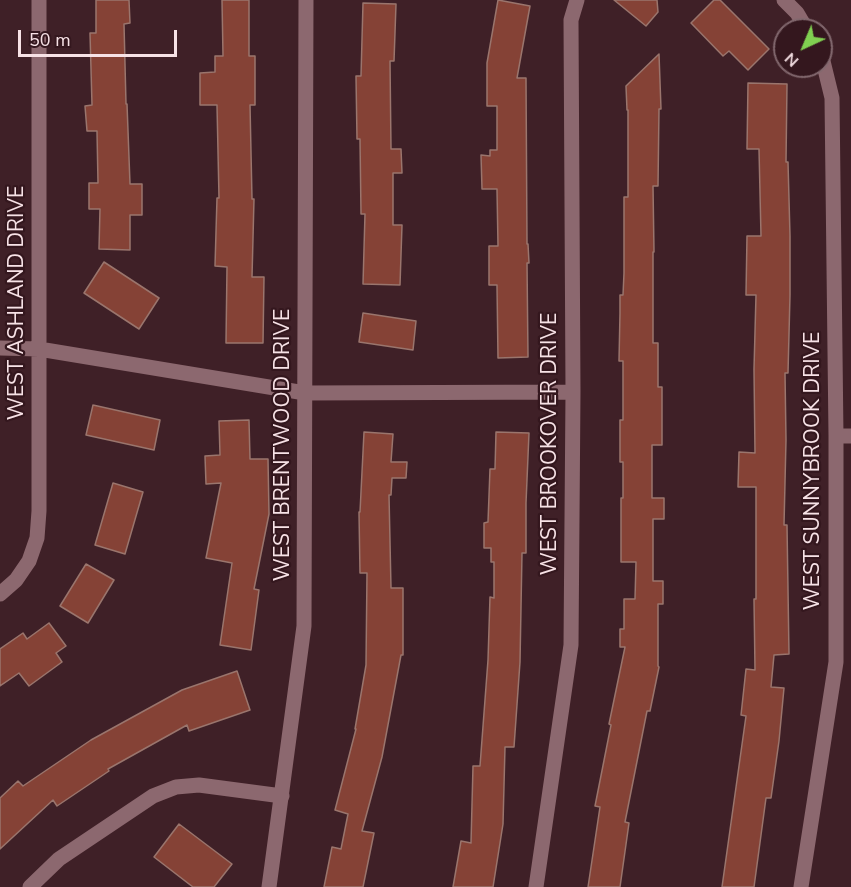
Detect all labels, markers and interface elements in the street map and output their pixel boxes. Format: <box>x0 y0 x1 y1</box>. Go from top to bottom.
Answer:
scale bar <box>21 18 180 56</box>
north arrow <box>773 18 833 78</box>
text: 50 m <box>29 28 71 52</box>
text: N <box>780 47 804 72</box>
street label: WEST ASHLAND DRIVE <box>5 186 31 420</box>
street label: WEST BRENTWOOD DRIVE <box>271 309 297 581</box>
street label: WEST BROOKOVER DRIVE <box>538 313 564 575</box>
street label: WEST SUNNYBROOK DRIVE <box>801 332 827 610</box>

